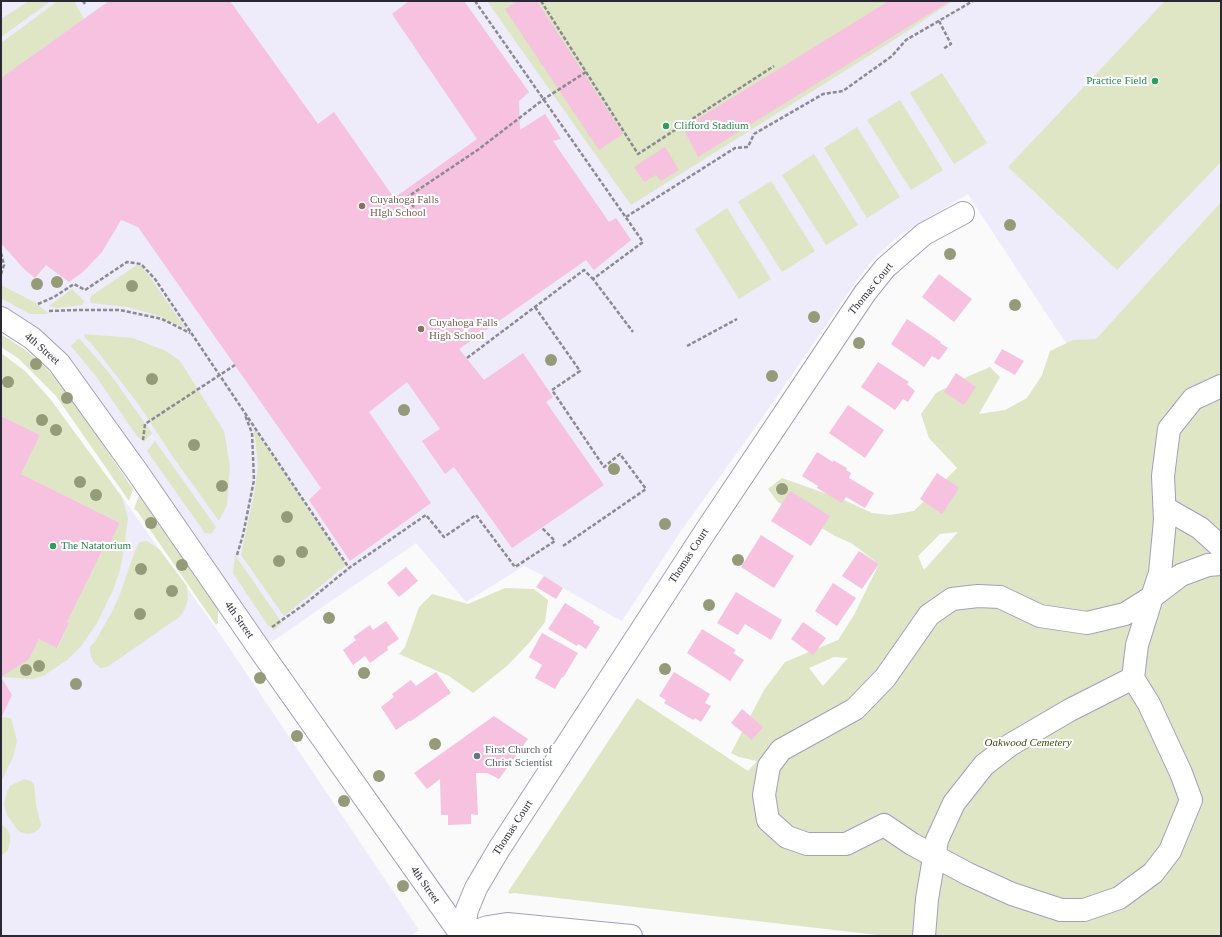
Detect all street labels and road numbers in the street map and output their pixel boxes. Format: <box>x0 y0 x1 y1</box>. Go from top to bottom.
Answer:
street label: Thomas Court <box>846 260 896 318</box>
street label: 4th Street <box>22 330 62 368</box>
street label: Thomas Court <box>666 526 712 586</box>
street label: 4th Street <box>221 599 257 641</box>
street label: Thomas Court <box>490 798 536 858</box>
street label: 4th Street <box>407 864 443 906</box>

